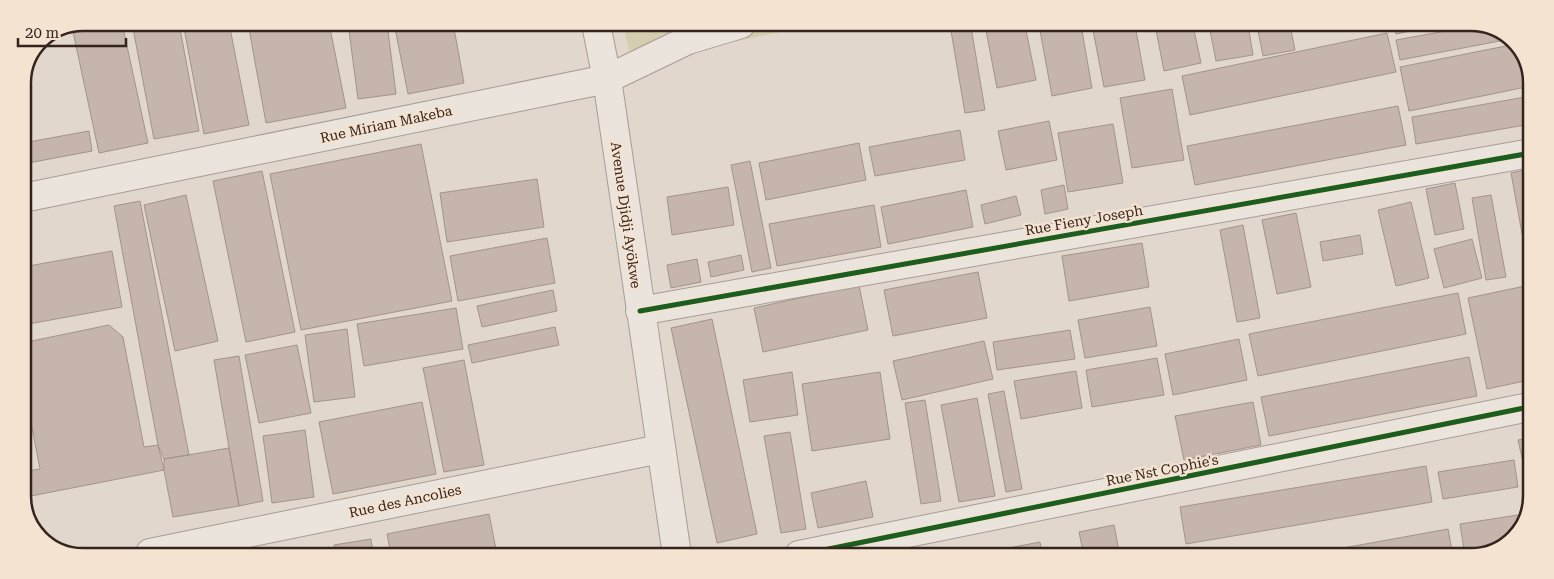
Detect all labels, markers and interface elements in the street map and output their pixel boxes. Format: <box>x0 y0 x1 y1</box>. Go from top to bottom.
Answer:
scale bar <box>18 15 125 47</box>
text: 20 m <box>25 24 60 42</box>
street label: Rue Miriam Makeba <box>318 102 454 146</box>
street label: Avenue Djidji Ayökwe <box>608 141 644 290</box>
street label: Rue Fieny Joseph <box>1024 202 1144 238</box>
street label: Rue Nst Cophie's <box>1104 451 1220 489</box>
street label: Rue des Ancolies <box>347 481 463 521</box>

